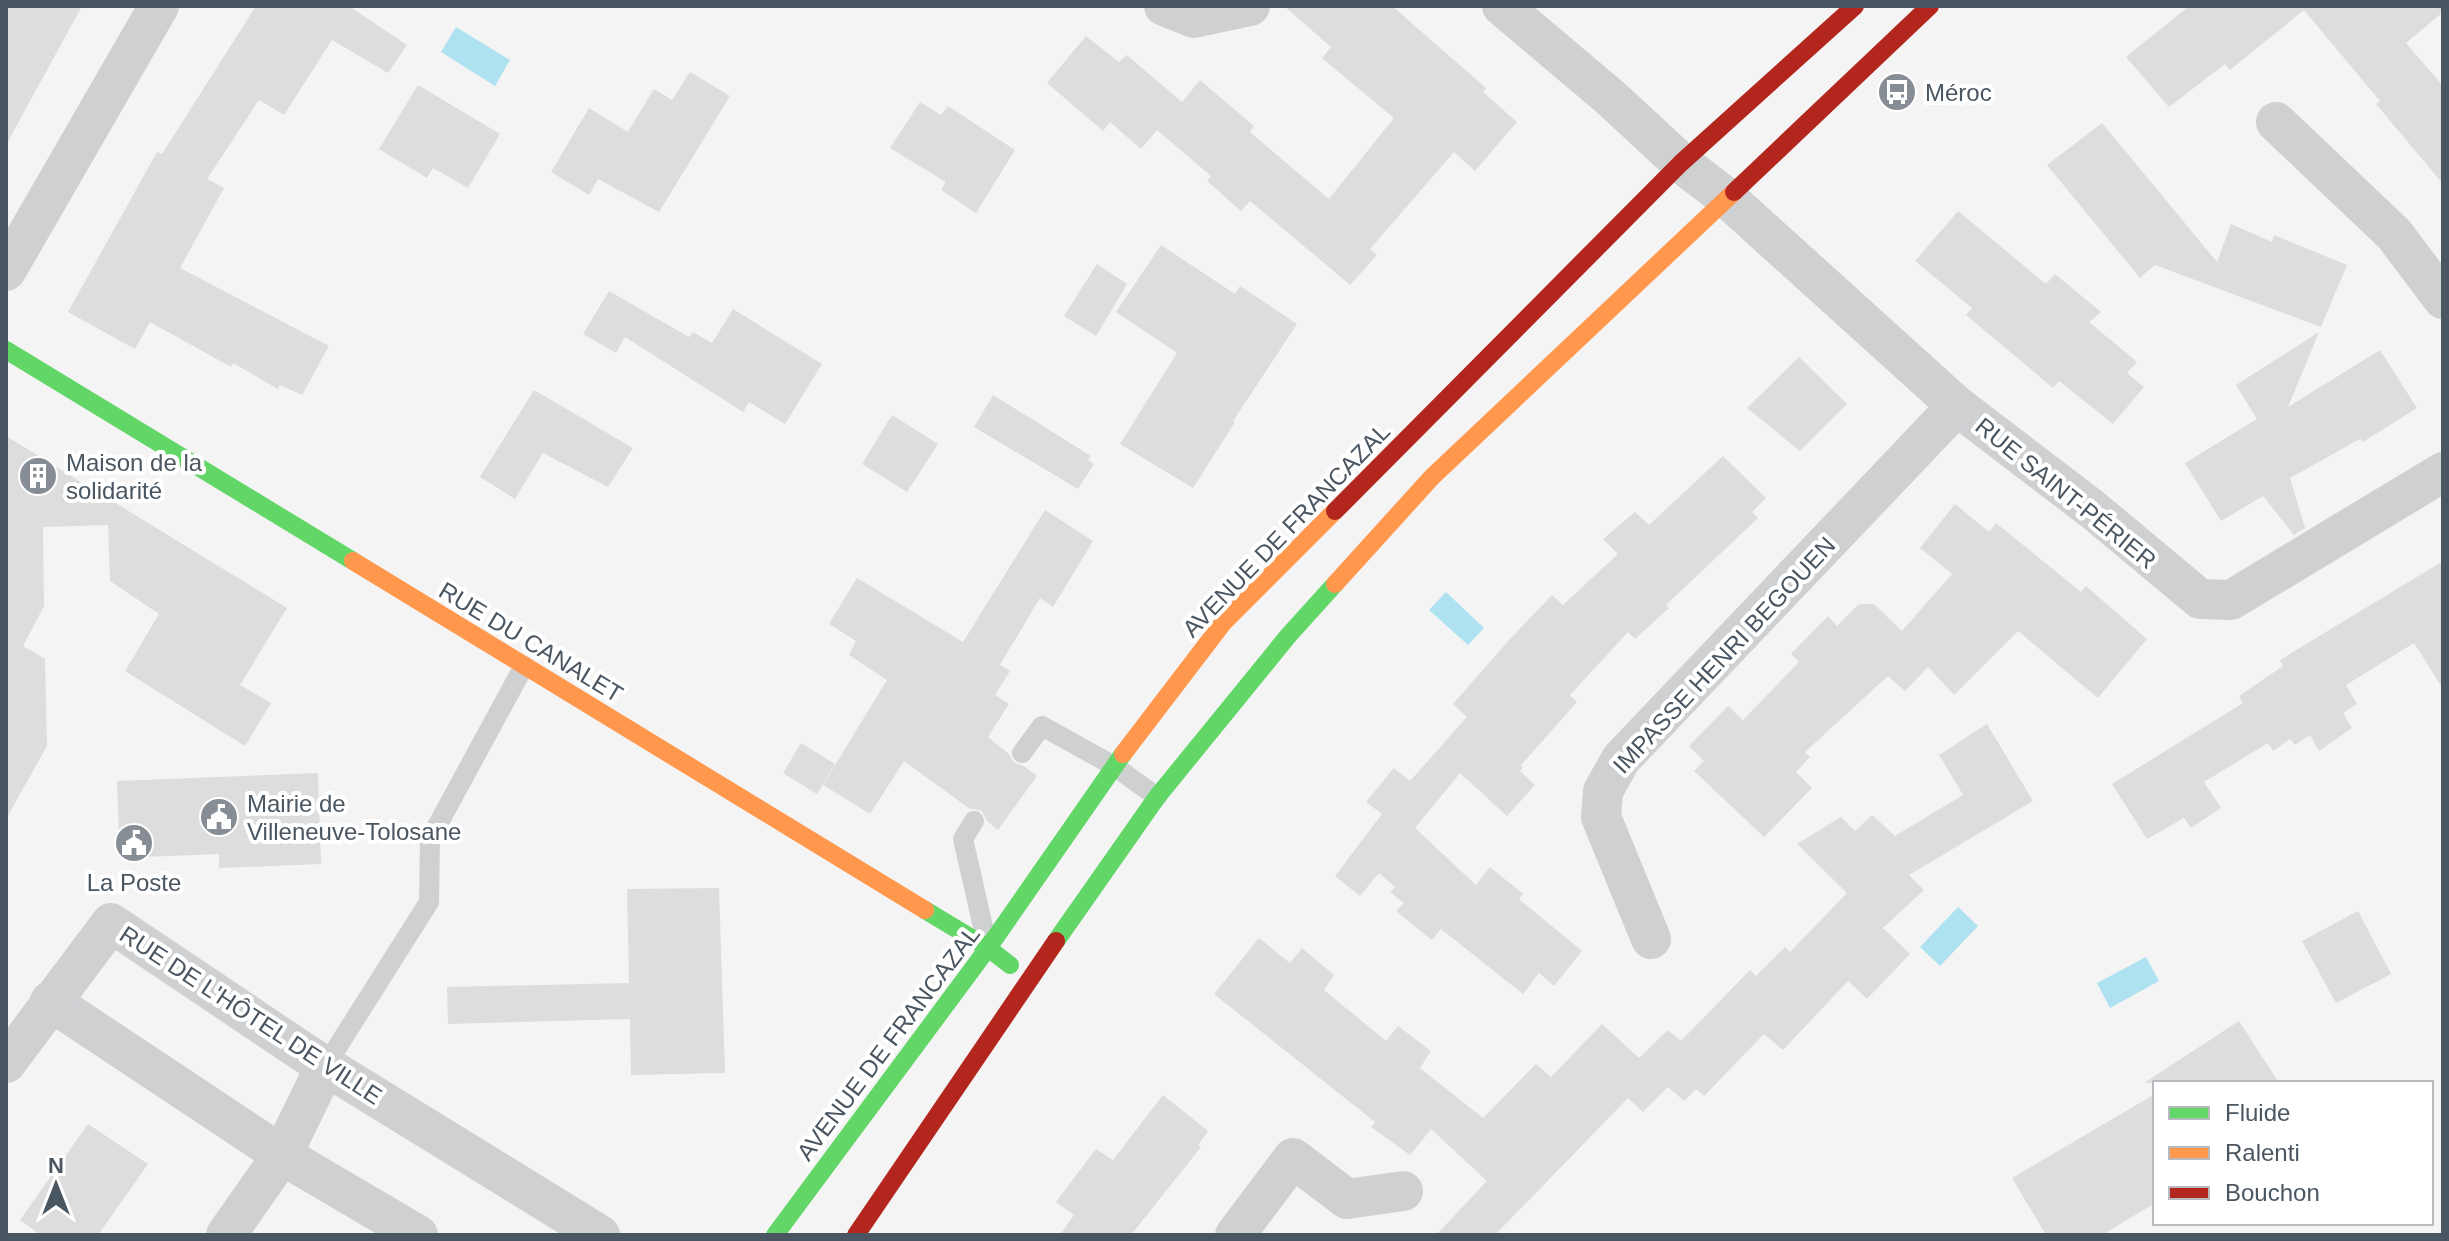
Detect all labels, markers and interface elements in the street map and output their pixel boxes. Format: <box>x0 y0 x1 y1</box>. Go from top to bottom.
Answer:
bus stop icon: Méroc <box>1876 71 1918 113</box>
place label: Méroc <box>1925 79 1992 106</box>
street label: RUE SAINT-PÉRIER <box>1970 412 2162 574</box>
street label: AVENUE DE FRANCAZAL <box>1177 418 1395 642</box>
place label: Maison de la solidarité <box>66 449 203 504</box>
building icon: Maison de la solidarité <box>17 455 59 497</box>
street label: IMPASSE HENRI BEGOUEN <box>1607 531 1841 779</box>
street label: RUE DU CANALET <box>434 577 628 708</box>
place label: Mairie de Villeneuve-Tolosane <box>247 790 461 845</box>
public building icon: Mairie de Villeneuve-Tolosane <box>198 796 240 838</box>
public building icon: La Poste <box>113 822 155 864</box>
place label: La Poste <box>87 869 181 896</box>
street label: RUE DE L'HÔTEL DE VILLE <box>115 920 387 1110</box>
street label: AVENUE DE FRANCAZAL <box>791 921 985 1165</box>
legend <box>2153 1081 2433 1225</box>
text: Fluide <box>2225 1099 2290 1126</box>
text: Ralenti <box>2225 1139 2300 1166</box>
north arrow <box>16 1145 96 1225</box>
text: N <box>48 1153 64 1178</box>
text: Bouchon <box>2225 1179 2320 1206</box>

